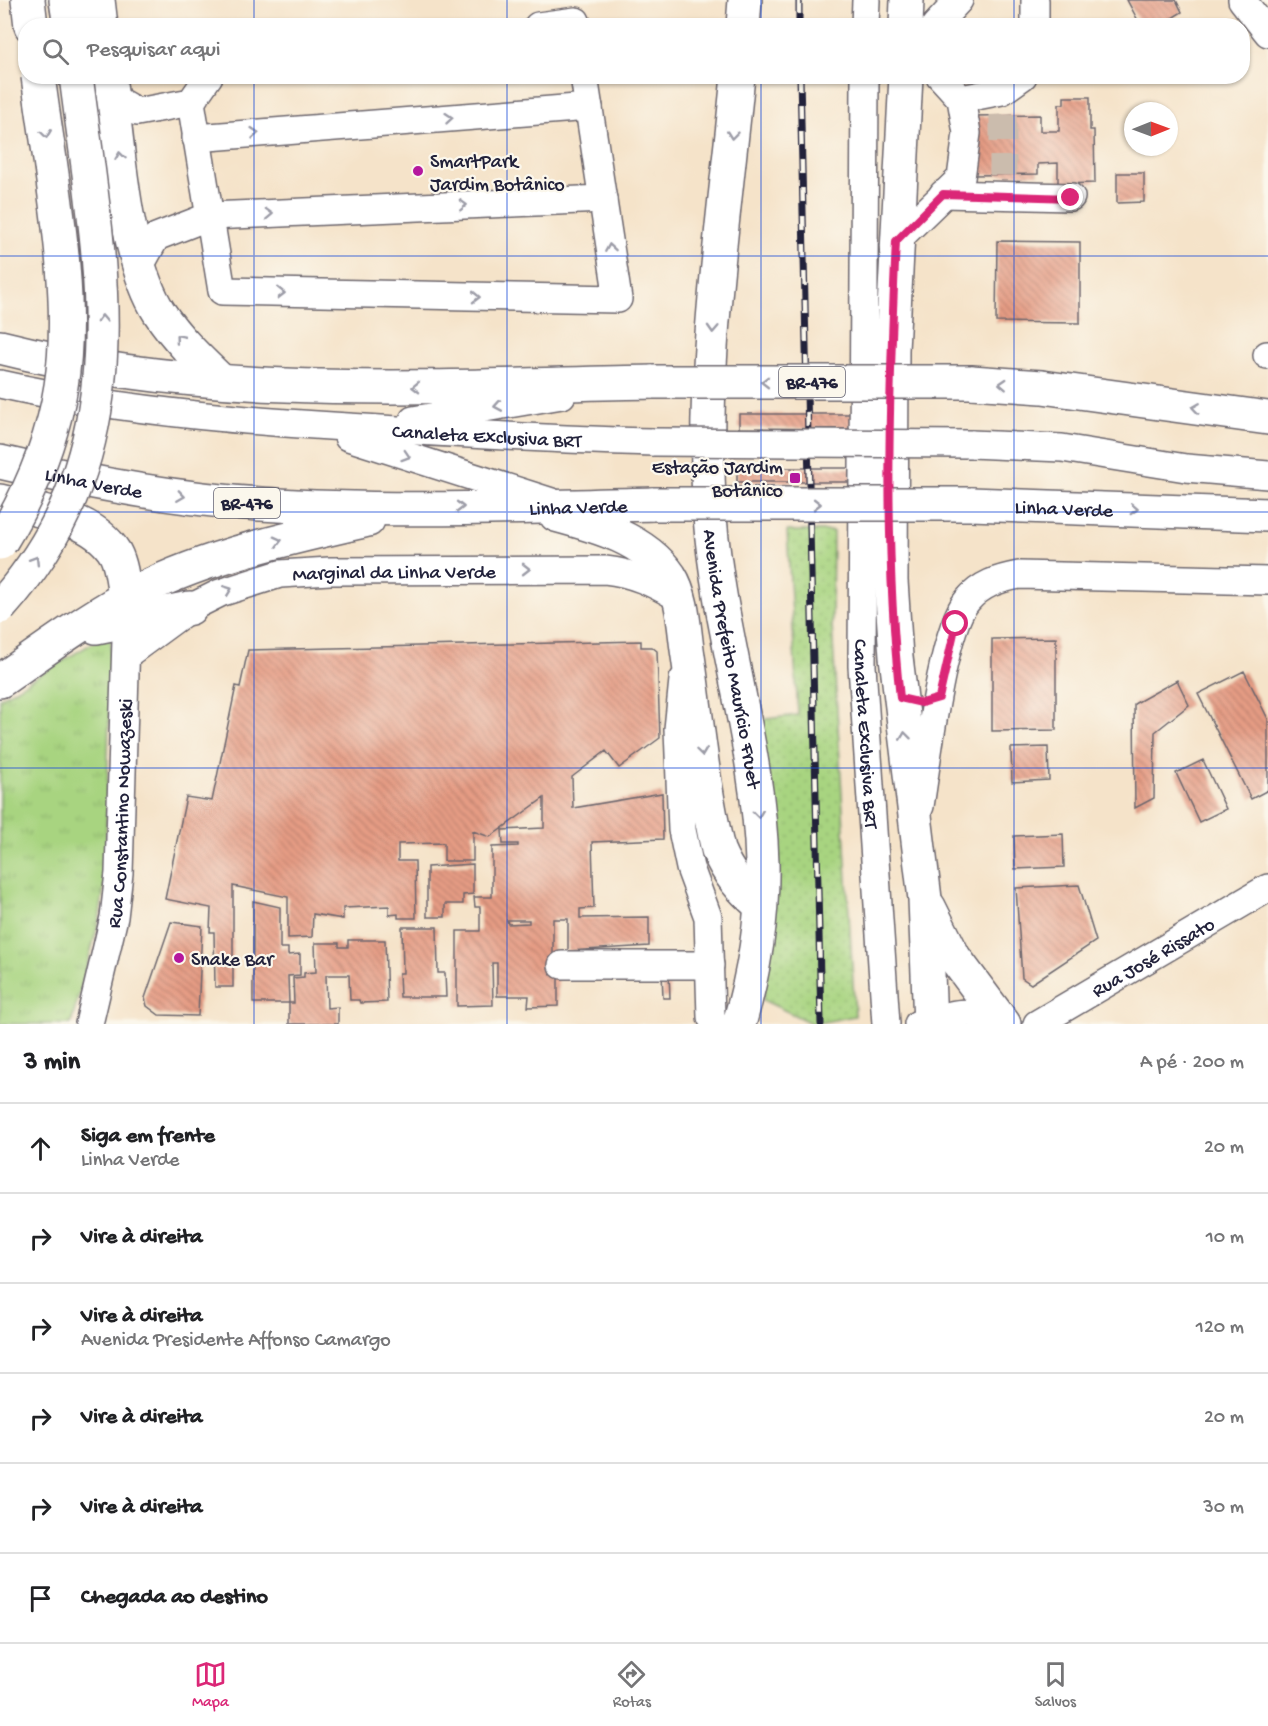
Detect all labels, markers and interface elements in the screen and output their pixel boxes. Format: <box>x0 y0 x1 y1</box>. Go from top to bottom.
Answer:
search box <box>18 18 1250 84</box>
icon: search <box>39 35 72 68</box>
text: Pesquisar aqui <box>87 38 221 64</box>
north arrow <box>1124 102 1178 156</box>
one-way arrow <box>445 111 454 124</box>
one-way arrow <box>250 127 259 140</box>
one-way arrow <box>39 130 51 139</box>
one-way arrow <box>726 130 739 139</box>
one-way arrow <box>114 152 126 161</box>
place label: SmartPark Jardim Botânico <box>430 152 565 198</box>
marker: SmartPark Jardim Botânico <box>411 164 425 178</box>
route end <box>1057 184 1083 210</box>
one-way arrow <box>459 199 468 212</box>
one-way arrow <box>264 207 273 220</box>
one-way arrow <box>605 243 617 252</box>
one-way arrow <box>276 286 285 299</box>
one-way arrow <box>471 290 480 303</box>
one-way arrow <box>96 314 108 323</box>
one-way arrow <box>706 324 719 333</box>
one-way arrow <box>176 334 187 345</box>
road number: BR-476 <box>779 367 845 397</box>
one-way arrow <box>761 376 770 388</box>
one-way arrow <box>998 378 1007 391</box>
one-way arrow <box>412 380 421 393</box>
one-way arrow <box>494 399 504 412</box>
one-way arrow <box>1191 403 1201 415</box>
street label: Canaleta Exclusiva BRT <box>391 422 583 455</box>
one-way arrow <box>400 448 411 461</box>
place label: Estação Jardim Botânico <box>652 458 783 504</box>
street label: Linha Verde <box>42 465 144 506</box>
marker: Estação Jardim Botânico <box>788 471 802 485</box>
road number: BR-476 <box>214 488 280 518</box>
one-way arrow <box>177 489 186 501</box>
street label: Linha Verde <box>529 497 628 522</box>
one-way arrow <box>812 498 821 510</box>
street label: Linha Verde <box>1014 498 1114 524</box>
one-way arrow <box>455 501 464 513</box>
one-way arrow <box>1130 502 1139 515</box>
street label: Avenida Prefeito Maurício Fruet <box>696 528 764 792</box>
one-way arrow <box>273 536 283 549</box>
one-way arrow <box>28 556 40 566</box>
street label: Marginal da Linha Verde <box>292 562 497 588</box>
one-way arrow <box>521 563 530 575</box>
one-way arrow <box>222 585 233 597</box>
route start <box>942 610 968 636</box>
street label: Canaleta Exclusiva BRT <box>847 639 881 831</box>
street label: Rua Constantino Nowazeski <box>104 698 139 931</box>
one-way arrow <box>899 732 912 741</box>
one-way arrow <box>696 748 708 757</box>
one-way arrow <box>751 809 764 818</box>
street label: Rua José Rissato <box>1089 914 1220 1004</box>
place label: Snake Bar <box>191 950 275 973</box>
marker: Snake Bar <box>172 951 186 965</box>
text: 3 min <box>24 1048 80 1079</box>
text: A pé · 200 m <box>1140 1052 1244 1075</box>
text: Siga em frente <box>81 1124 215 1150</box>
icon: ahead <box>24 1132 57 1165</box>
text: 20 m <box>1204 1137 1244 1160</box>
text: Linha Verde <box>81 1150 179 1173</box>
icon: right <box>24 1222 57 1255</box>
text: Vire à direita <box>81 1225 203 1251</box>
text: 10 m <box>1206 1227 1244 1250</box>
text: Vire à direita <box>81 1304 203 1330</box>
icon: right <box>24 1312 57 1345</box>
text: 120 m <box>1196 1317 1244 1340</box>
text: Avenida Presidente Affonso Camargo <box>81 1330 391 1353</box>
icon: right <box>24 1402 57 1435</box>
text: Vire à direita <box>81 1405 203 1431</box>
text: 20 m <box>1204 1407 1244 1430</box>
icon: right <box>24 1492 57 1525</box>
text: Vire à direita <box>81 1495 203 1521</box>
text: 30 m <box>1203 1497 1244 1520</box>
icon: arrive <box>24 1582 57 1615</box>
text: Chegada ao destino <box>81 1585 268 1611</box>
tab: Mapa <box>192 1658 229 1713</box>
tab: Rotas <box>613 1658 651 1713</box>
tab: Salvos <box>1035 1658 1076 1713</box>

